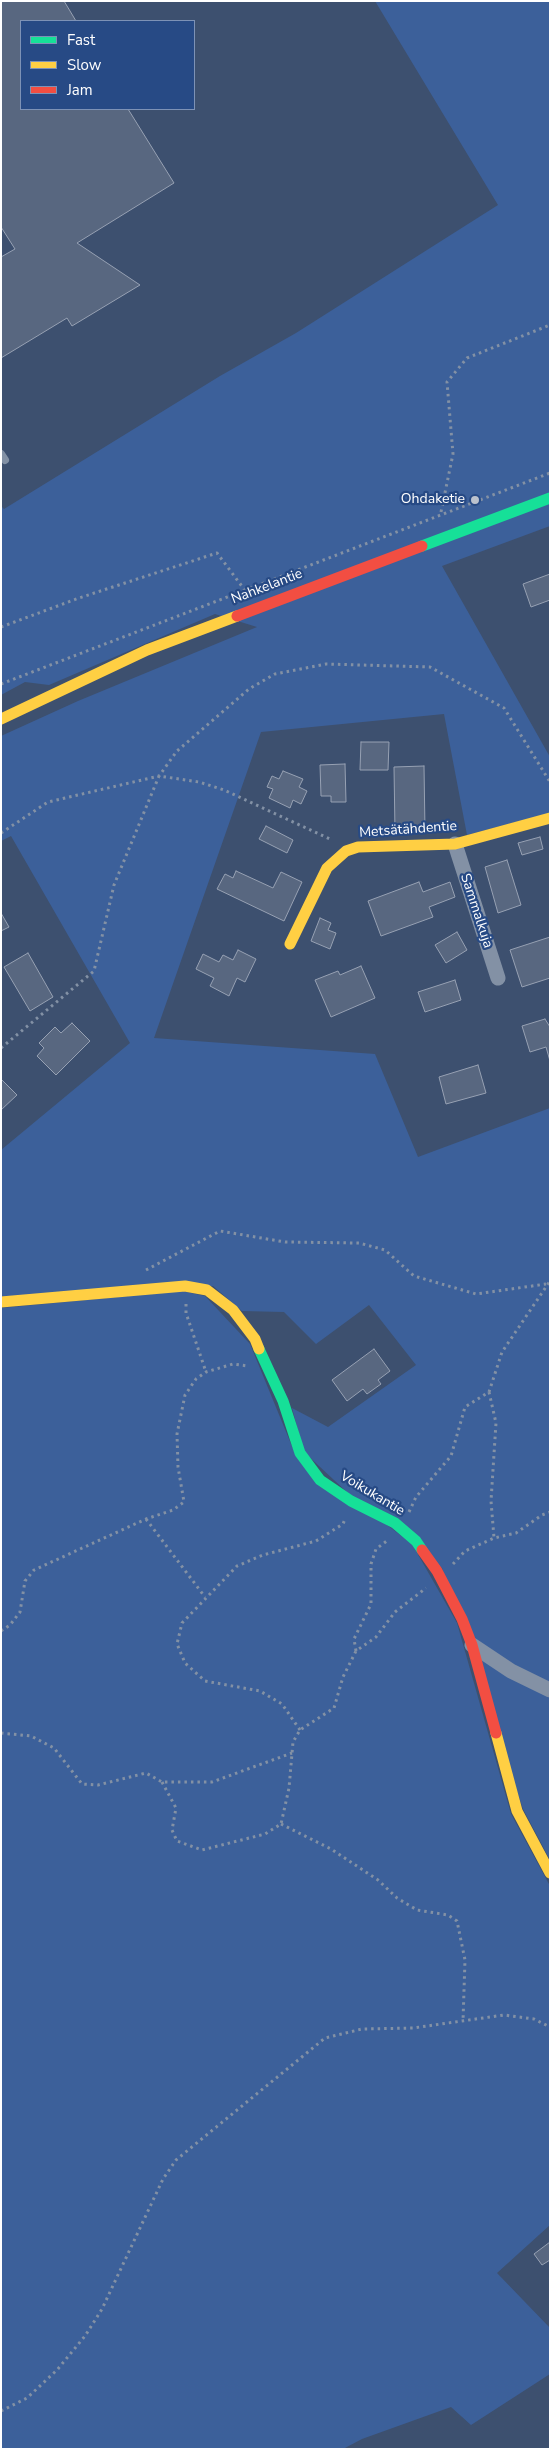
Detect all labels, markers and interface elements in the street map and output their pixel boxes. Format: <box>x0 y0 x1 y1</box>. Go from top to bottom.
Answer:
legend <box>20 20 195 110</box>
text: Fast <box>67 30 95 50</box>
text: Slow <box>67 55 101 75</box>
text: Jam <box>67 80 93 100</box>
place label: Ohdaketie <box>401 492 465 508</box>
marker: Ohdaketie <box>469 494 481 506</box>
street label: Nahkelantie <box>229 566 305 608</box>
street label: Metsätähdentie <box>359 818 457 842</box>
street label: Sammalkuja <box>456 872 496 950</box>
street label: Voikukantie <box>337 1468 407 1520</box>

